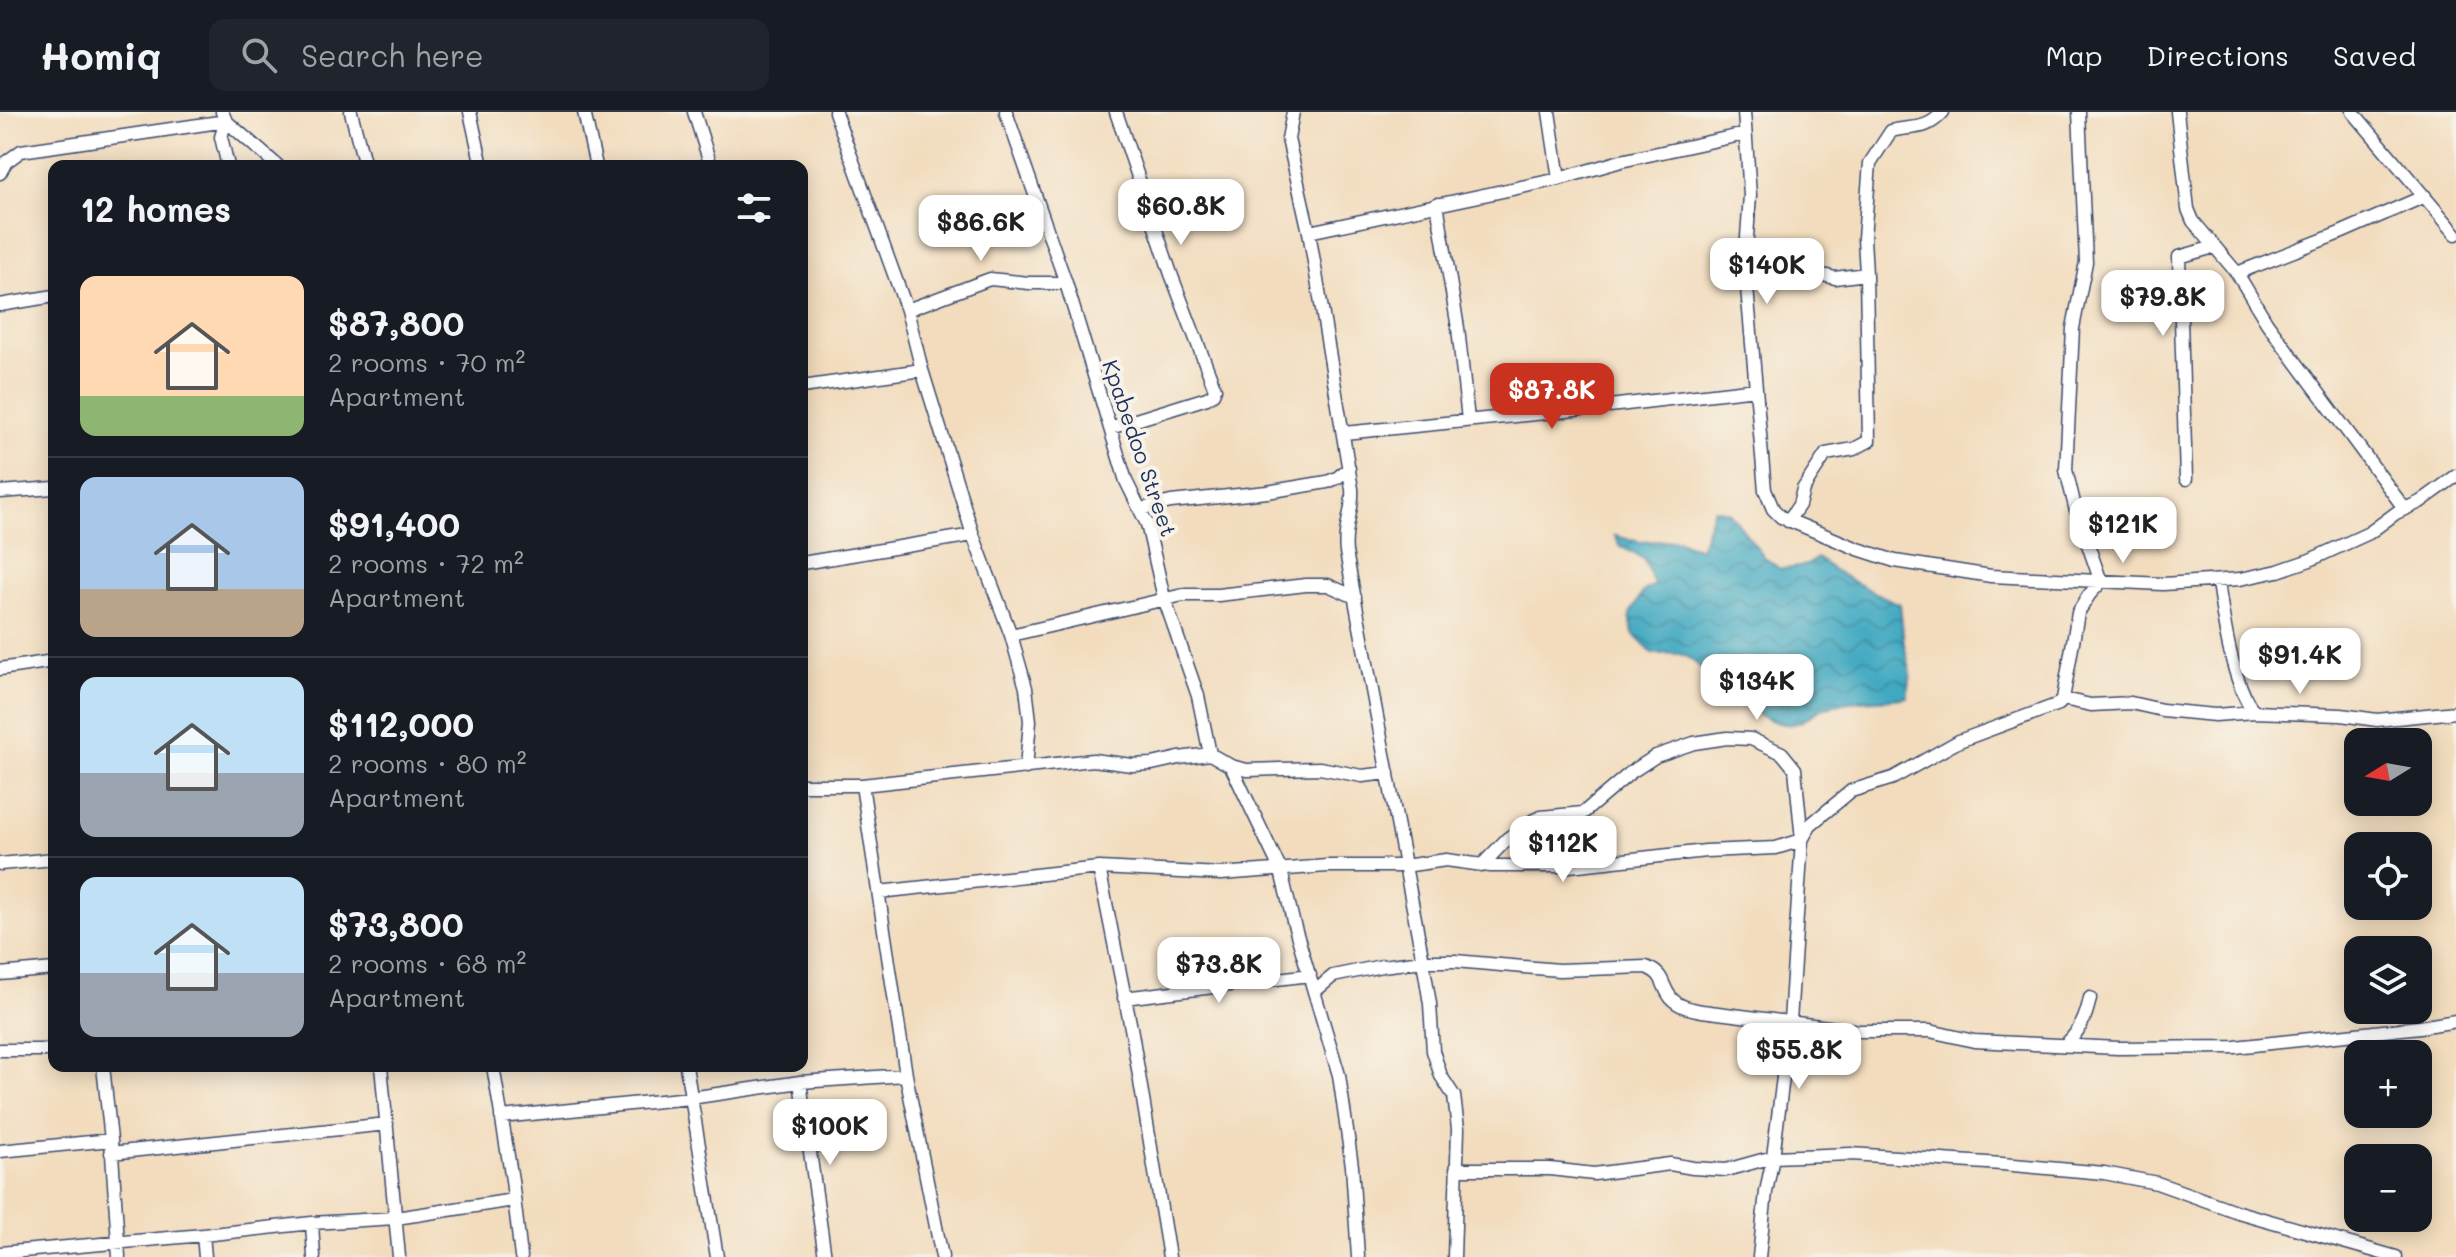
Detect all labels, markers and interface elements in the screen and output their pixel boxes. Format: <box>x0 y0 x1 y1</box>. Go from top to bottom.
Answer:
search box <box>209 19 769 91</box>
text: Homiq <box>40 30 161 80</box>
icon: search <box>237 33 281 77</box>
text: Search here <box>301 35 484 75</box>
text: Map <box>2046 37 2103 73</box>
text: Directions <box>2147 37 2289 73</box>
text: Saved <box>2333 37 2416 73</box>
pin: $60.8K <box>1116 179 1246 247</box>
text: 12 homes <box>80 186 231 231</box>
icon: filters <box>732 186 776 230</box>
text: $60.8K <box>1136 188 1226 222</box>
pin: $86.6K <box>916 195 1046 263</box>
text: $86.6K <box>937 204 1025 238</box>
pin: $140K <box>1711 238 1823 306</box>
text: $140K <box>1728 247 1806 281</box>
pin: $79.8K <box>2098 270 2228 338</box>
text: $79.8K <box>2119 279 2207 313</box>
text: $87,800 <box>328 300 464 345</box>
icon: home <box>144 308 240 404</box>
text: 2 rooms · 70 m² <box>328 345 525 379</box>
street label: Kpabedoo Street <box>1096 356 1184 540</box>
pin: $87.8K <box>1487 363 1617 431</box>
text: $87.8K <box>1508 372 1596 406</box>
text: Apartment <box>328 379 465 413</box>
pin: $121K <box>2067 497 2179 565</box>
text: $91,400 <box>328 501 460 546</box>
text: $121K <box>2088 506 2158 540</box>
icon: home <box>144 509 240 605</box>
text: 2 rooms · 72 m² <box>328 546 524 580</box>
text: Apartment <box>328 580 465 614</box>
pin: $91.4K <box>2235 628 2365 696</box>
text: $91.4K <box>2258 637 2342 671</box>
pin: $134K <box>1701 654 1813 722</box>
text: $134K <box>1719 663 1795 697</box>
text: $112,000 <box>328 701 474 746</box>
icon: home <box>144 709 240 805</box>
north arrow <box>2344 728 2432 816</box>
map controls <box>2344 728 2432 1232</box>
text: 2 rooms · 80 m² <box>328 746 527 780</box>
text: Apartment <box>328 780 465 814</box>
pin: $112K <box>1507 816 1619 884</box>
text: $112K <box>1528 825 1598 859</box>
button: locate <box>2344 832 2432 920</box>
text: $73,800 <box>328 901 464 946</box>
icon: home <box>144 909 240 1005</box>
button: layers <box>2344 936 2432 1024</box>
pin: $73.8K <box>1154 937 1284 1005</box>
text: 2 rooms · 68 m² <box>328 946 526 980</box>
text: $73.8K <box>1175 946 1263 980</box>
text: Apartment <box>328 980 465 1014</box>
pin: $55.8K <box>1734 1023 1864 1091</box>
text: $55.8K <box>1755 1032 1843 1066</box>
button: + <box>2344 1040 2432 1128</box>
pin: $100K <box>774 1099 886 1167</box>
text: $100K <box>791 1108 869 1142</box>
button: − <box>2344 1144 2432 1232</box>

